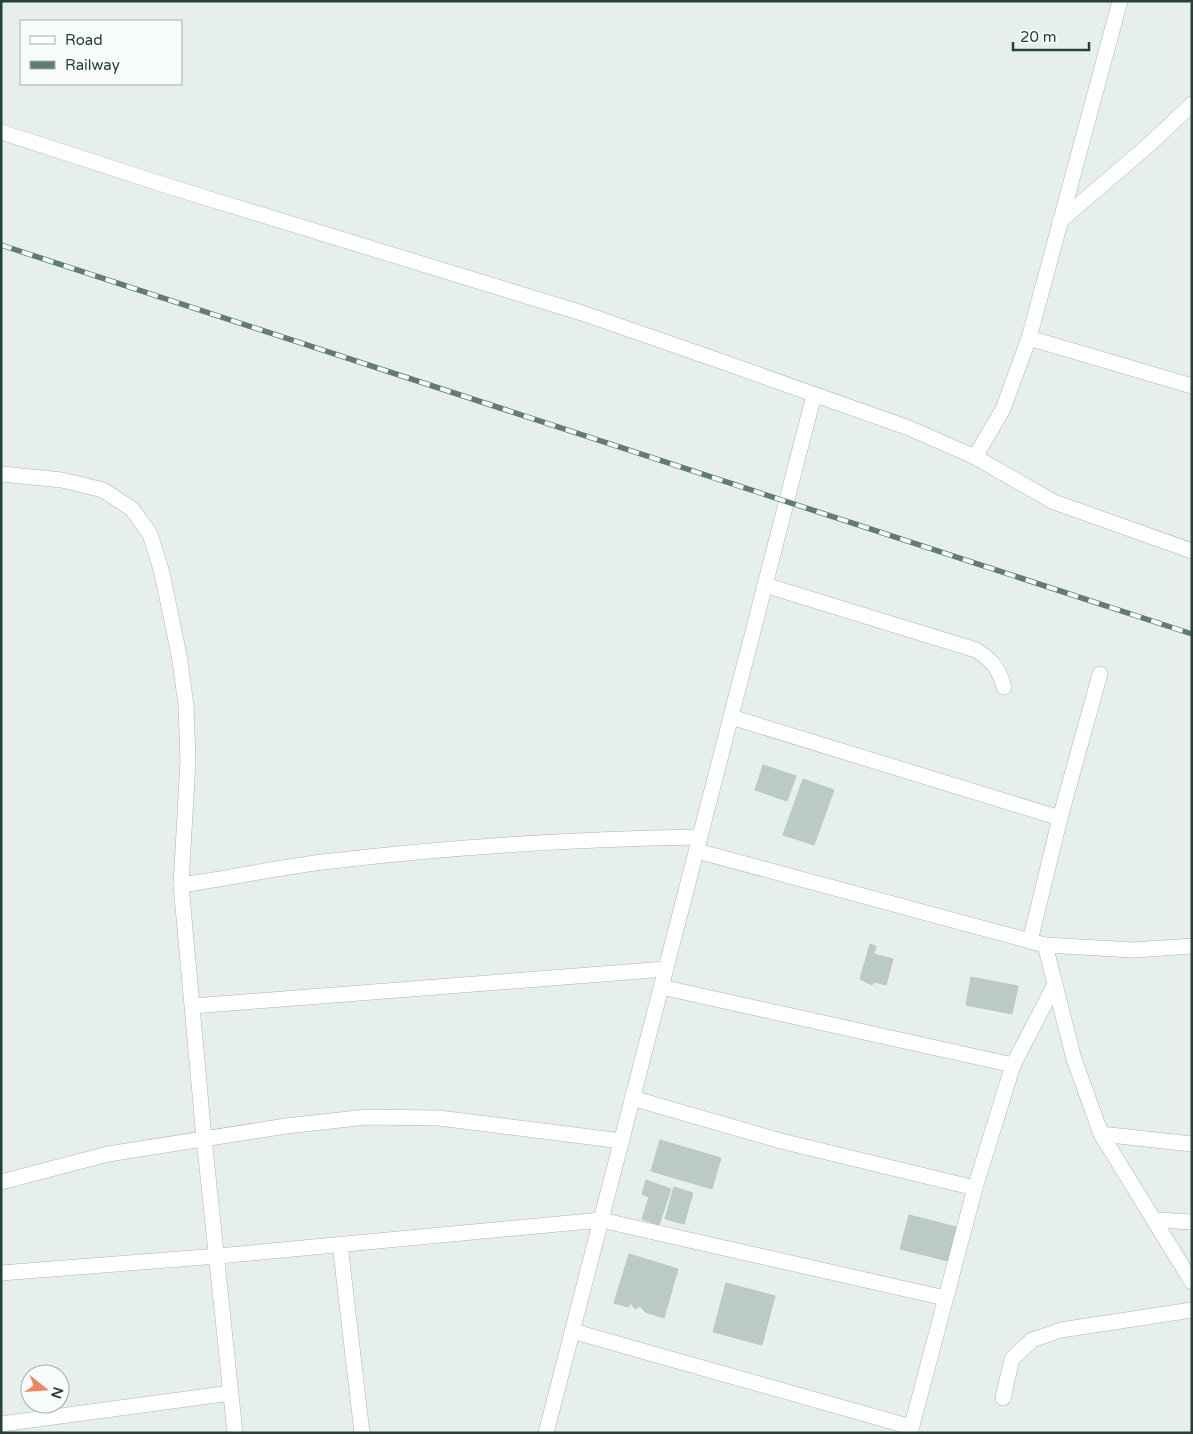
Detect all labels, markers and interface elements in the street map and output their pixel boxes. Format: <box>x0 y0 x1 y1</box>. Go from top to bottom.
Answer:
legend <box>20 20 182 85</box>
scale bar <box>1013 20 1089 52</box>
text: 20 m <box>1020 28 1057 46</box>
text: Road <box>65 31 103 49</box>
text: Railway <box>65 56 120 74</box>
north arrow <box>20 1364 70 1414</box>
text: N <box>47 1385 67 1401</box>

